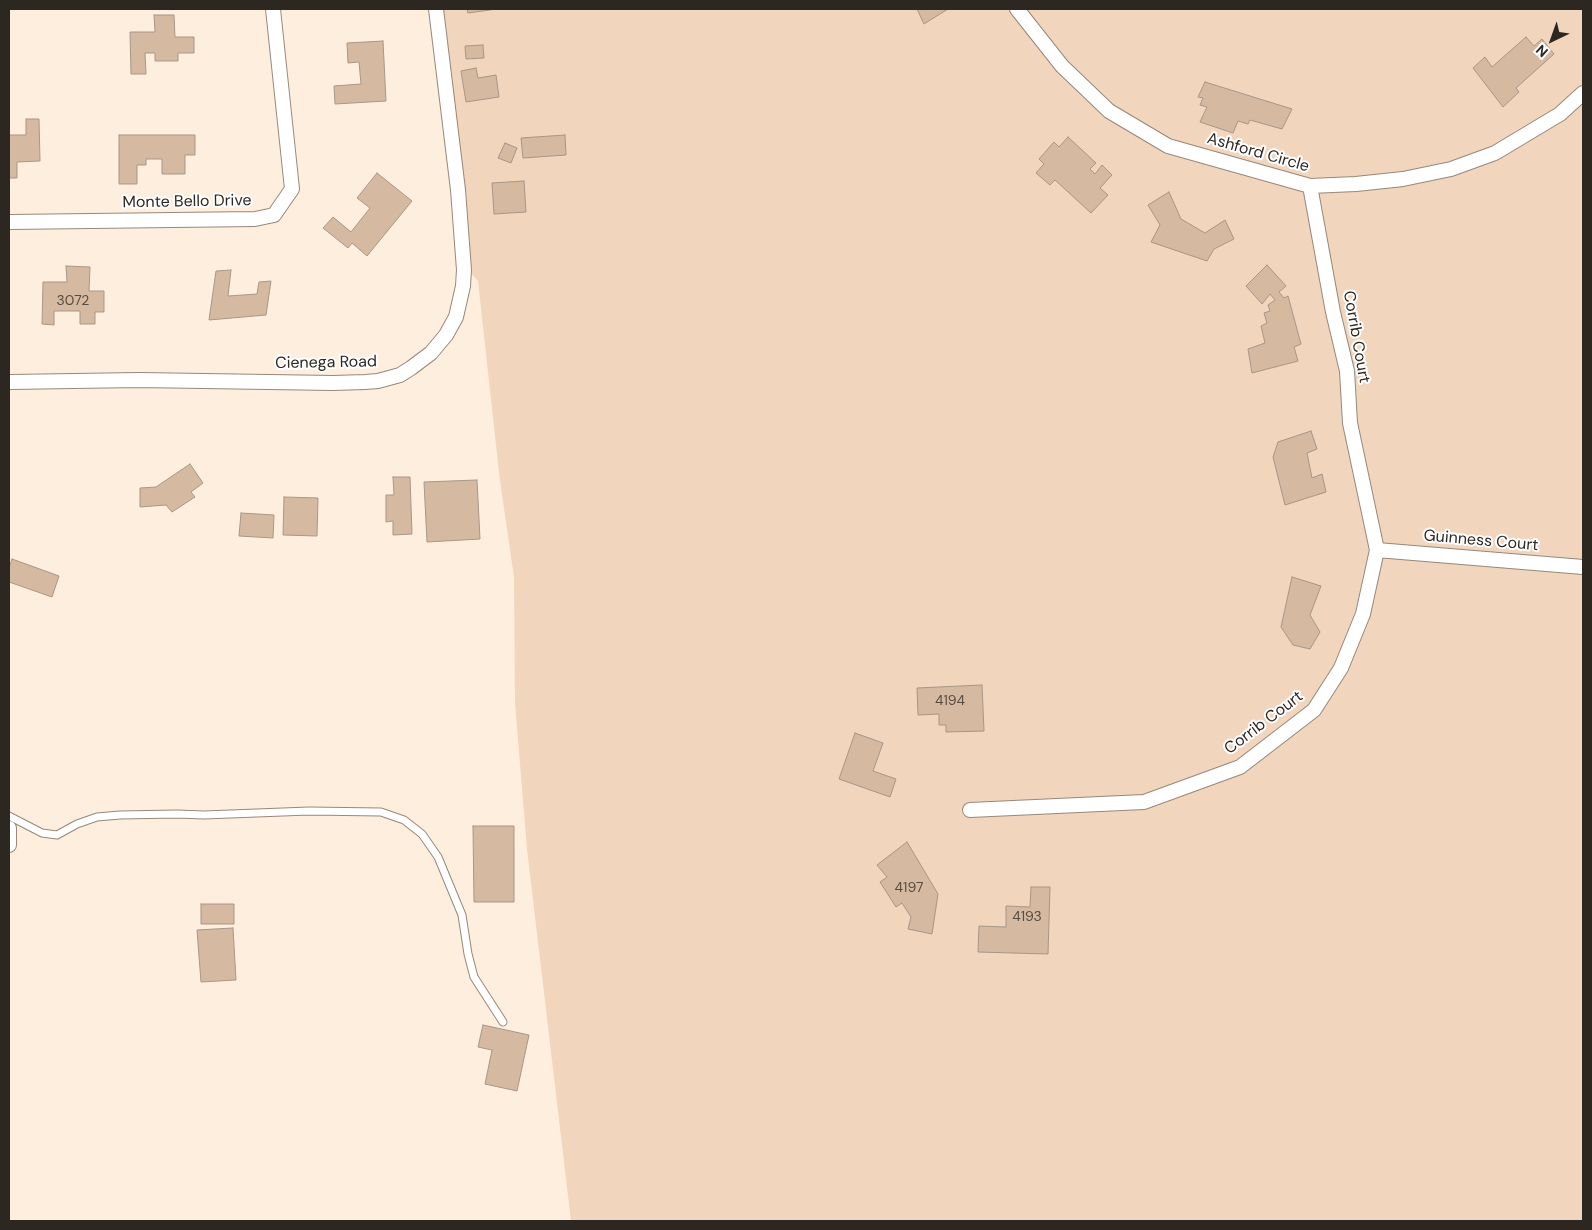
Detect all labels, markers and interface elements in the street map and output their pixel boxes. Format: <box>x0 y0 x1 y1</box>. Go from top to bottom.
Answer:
north arrow <box>1527 15 1577 65</box>
text: N <box>1532 41 1552 61</box>
street label: Ashford Circle <box>1205 129 1311 177</box>
street label: Monte Bello Drive <box>122 191 252 213</box>
street label: Corrib Court <box>1338 289 1374 385</box>
house number: 3072 <box>57 293 89 309</box>
street label: Cienega Road <box>275 353 377 373</box>
street label: Guinness Court <box>1423 526 1539 556</box>
street label: Corrib Court <box>1221 687 1307 759</box>
house number: 4194 <box>935 693 965 709</box>
house number: 4197 <box>895 880 923 896</box>
house number: 4193 <box>1012 909 1042 925</box>

